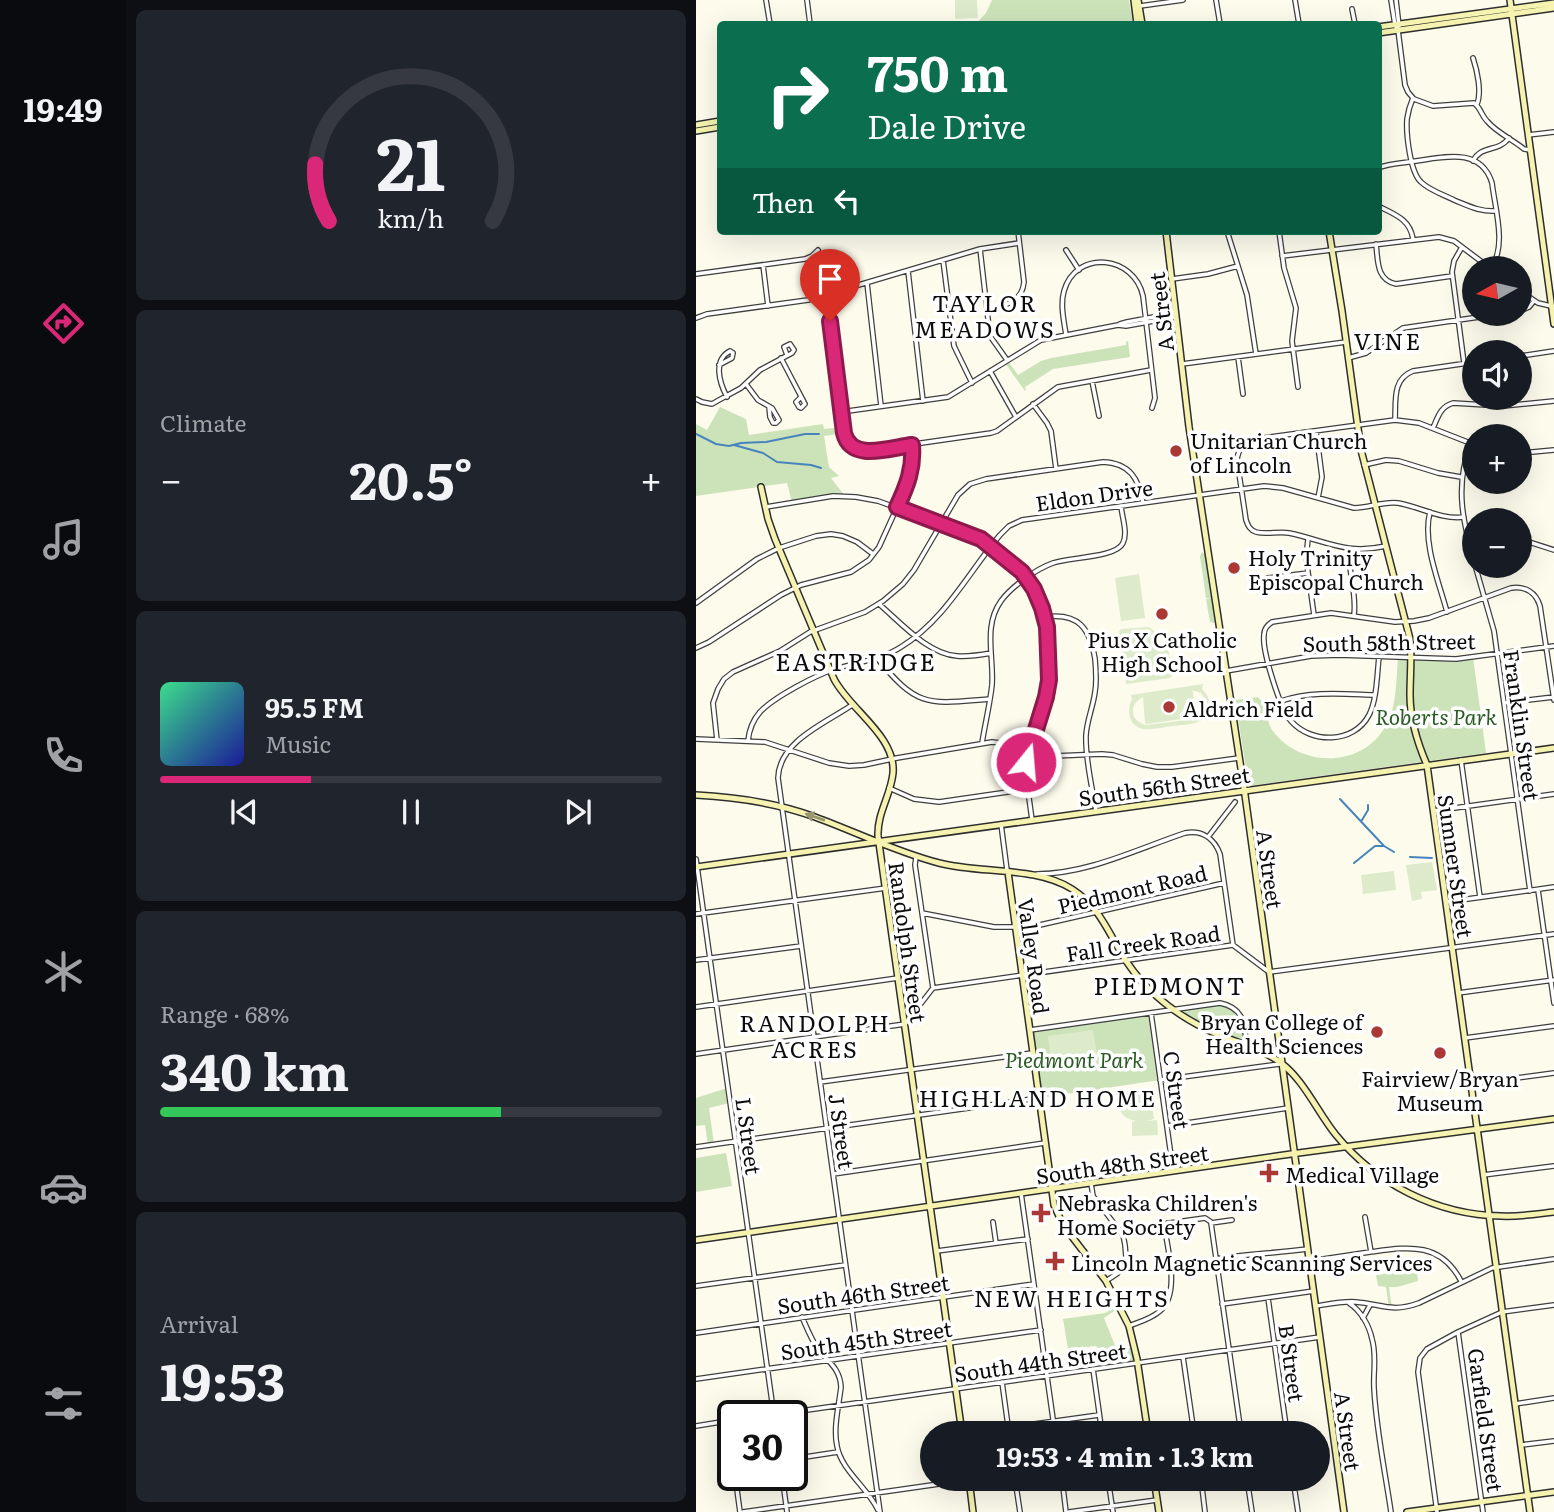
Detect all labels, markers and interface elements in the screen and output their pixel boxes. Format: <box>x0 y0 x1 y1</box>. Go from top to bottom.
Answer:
text: 750 m <box>867 34 1008 107</box>
icon: right <box>752 49 843 140</box>
text: 19:49 <box>23 84 103 132</box>
text: Dale Drive <box>867 101 1026 149</box>
text: 21 <box>376 106 446 214</box>
text: Then <box>752 182 814 221</box>
icon: left <box>828 182 866 220</box>
text: km/h <box>378 199 444 236</box>
pin <box>800 249 860 321</box>
north arrow <box>1462 256 1532 326</box>
map controls <box>1462 256 1532 578</box>
icon: arrive <box>811 260 849 298</box>
street label: A Street <box>1140 270 1180 353</box>
district label: TAYLOR MEADOWS <box>914 285 1056 345</box>
icon: directions <box>39 299 88 348</box>
district label: VINE <box>1354 323 1422 357</box>
button: sound <box>1462 340 1532 410</box>
text: Climate <box>160 405 246 439</box>
place label: Unitarian Church of Lincoln <box>1190 424 1368 479</box>
button: + <box>1462 424 1532 494</box>
text: 20.5° <box>349 439 473 516</box>
marker: Unitarian Church of Lincoln <box>1168 443 1184 459</box>
text: − <box>160 449 182 506</box>
text: + <box>640 449 662 506</box>
street label: Eldon Drive <box>1033 470 1155 518</box>
button: − <box>1462 508 1532 578</box>
icon: music <box>39 515 88 564</box>
place label: Holy Trinity Episcopal Church <box>1248 541 1424 596</box>
marker: Holy Trinity Episcopal Church <box>1226 560 1242 576</box>
marker: Pius X Catholic High School <box>1154 606 1170 622</box>
place label: Pius X Catholic High School <box>1087 623 1237 678</box>
street label: South 58th Street <box>1302 624 1476 658</box>
district label: EASTRIDGE <box>775 643 937 678</box>
street label: Franklin Street <box>1497 647 1549 803</box>
text: 95.5 FM <box>265 687 364 726</box>
place label: Aldrich Field <box>1183 692 1314 723</box>
marker: Aldrich Field <box>1161 699 1177 715</box>
park label: Roberts Park <box>1375 700 1497 731</box>
position arrow <box>989 725 1063 799</box>
text: Music <box>265 726 331 760</box>
icon: phone <box>39 731 88 780</box>
street label: South 56th Street <box>1076 758 1252 812</box>
street label: Sumner Street <box>1432 792 1482 940</box>
icon: previous <box>225 793 263 831</box>
icon: pause <box>392 793 430 831</box>
icon: next <box>559 793 597 831</box>
one-way arrow <box>805 811 826 822</box>
street label: A Street <box>1250 827 1292 911</box>
street label: Piedmont Road <box>1054 856 1210 920</box>
street label: Randolph Street <box>882 860 936 1025</box>
street label: Valley Road <box>1012 896 1059 1016</box>
street label: Fall Creek Road <box>1064 916 1222 968</box>
icon: climate <box>39 947 88 996</box>
district label: PIEDMONT <box>1093 967 1247 1002</box>
text: Range · 68% <box>160 996 290 1030</box>
district label: RANDOLPH ACRES <box>739 1005 891 1065</box>
place label: Bryan College of Health Sciences <box>1200 1005 1365 1060</box>
marker: Bryan College of Health Sciences <box>1369 1024 1385 1040</box>
text: 340 km <box>160 1030 349 1107</box>
park label: Piedmont Park <box>1004 1043 1144 1074</box>
marker: Fairview/Bryan Museum <box>1432 1045 1448 1061</box>
street label: C Street <box>1157 1049 1199 1132</box>
place label: Fairview/Bryan Museum <box>1361 1062 1519 1117</box>
district label: HIGHLAND HOME <box>919 1080 1157 1114</box>
street label: J Street <box>822 1091 864 1171</box>
street label: L Street <box>729 1095 771 1177</box>
street label: South 48th Street <box>1034 1135 1211 1190</box>
place label: Medical Village <box>1285 1158 1439 1189</box>
icon: car <box>39 1163 88 1212</box>
marker: Medical Village <box>1259 1163 1279 1183</box>
place label: Nebraska Children's Home Society <box>1057 1186 1257 1241</box>
marker: Nebraska Children's Home Society <box>1031 1203 1051 1223</box>
place label: Lincoln Magnetic Scanning Services <box>1071 1246 1432 1277</box>
marker: Lincoln Magnetic Scanning Services <box>1045 1251 1065 1271</box>
street label: South 46th Street <box>775 1266 952 1320</box>
district label: NEW HEIGHTS <box>974 1280 1170 1314</box>
text: Arrival <box>160 1306 239 1340</box>
street label: South 45th Street <box>778 1312 954 1366</box>
street label: B Street <box>1272 1322 1314 1404</box>
street label: South 44th Street <box>952 1333 1129 1388</box>
text: 19:53 <box>160 1340 285 1417</box>
street label: Garfield Street <box>1462 1346 1512 1494</box>
icon: filters <box>39 1379 88 1428</box>
street label: A Street <box>1328 1389 1370 1473</box>
speed limit sign: 30 <box>717 1400 808 1491</box>
text: 19:53 · 4 min · 1.3 km <box>996 1436 1254 1475</box>

